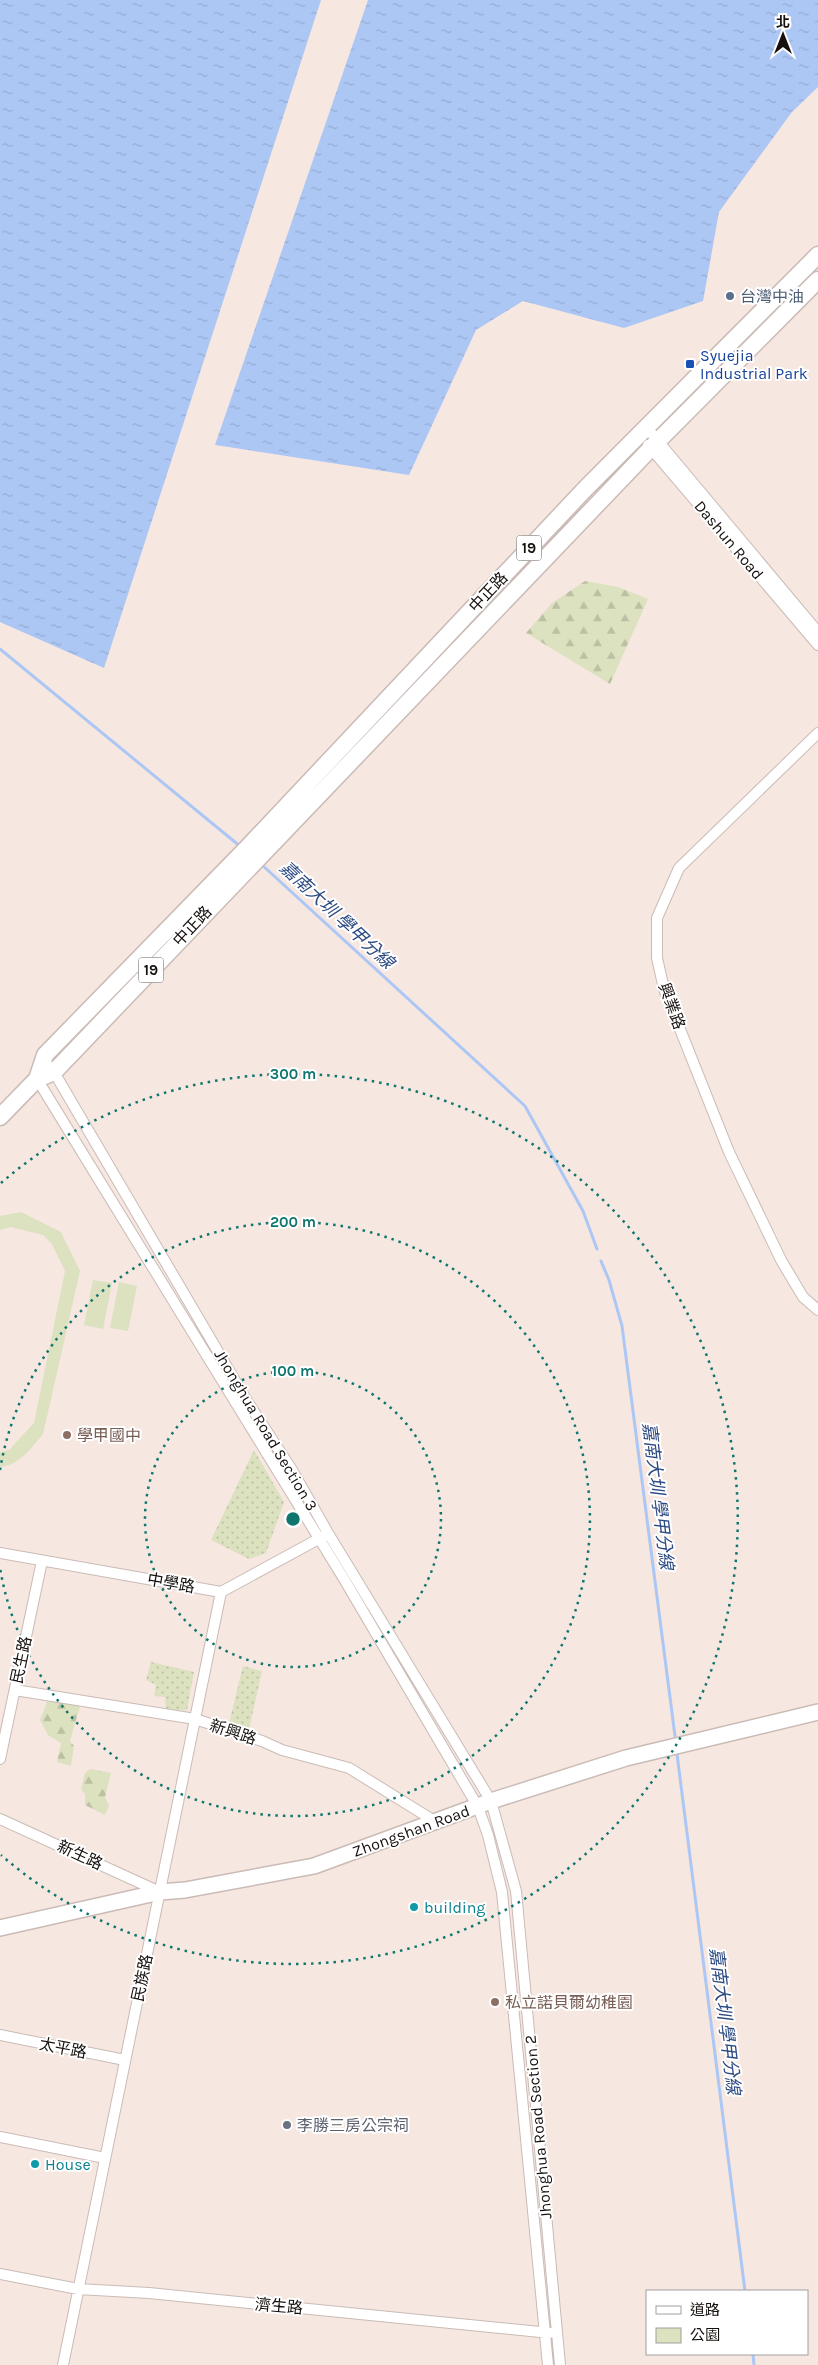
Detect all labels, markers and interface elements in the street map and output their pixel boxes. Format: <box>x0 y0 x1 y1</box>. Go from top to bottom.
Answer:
north arrow <box>758 10 808 60</box>
text: 北 <box>776 14 790 31</box>
place label: 台灣中油 <box>740 287 804 306</box>
marker: 台灣中油 <box>724 290 736 302</box>
place label: Syuejia Industrial Park <box>700 346 808 383</box>
marker: Syuejia Industrial Park <box>684 358 696 370</box>
street label: Dashun Road <box>690 497 768 583</box>
road number: 19 <box>516 536 542 560</box>
street label: 中正路 <box>465 568 511 616</box>
water label: 嘉南大圳 學甲分線 <box>275 857 400 975</box>
street label: 中正路 <box>169 902 215 950</box>
road number: 19 <box>138 958 164 982</box>
street label: 興業路 <box>655 980 689 1032</box>
text: 300 m <box>270 1065 316 1083</box>
text: 200 m <box>270 1213 316 1231</box>
street label: Jhonghua Road Section 3 <box>210 1346 322 1514</box>
text: 100 m <box>272 1362 314 1380</box>
water label: 嘉南大圳 學甲分線 <box>638 1421 678 1573</box>
place label: 學甲國中 <box>77 1426 141 1445</box>
marker: 學甲國中 <box>61 1429 73 1441</box>
centre of rings <box>284 1510 302 1528</box>
street label: 中學路 <box>146 1569 196 1597</box>
street label: 民生路 <box>7 1635 35 1685</box>
street label: 新興路 <box>207 1716 259 1748</box>
street label: Zhongshan Road <box>350 1801 472 1861</box>
street label: 新生路 <box>54 1836 106 1874</box>
place label: building <box>424 1898 485 1917</box>
marker: building <box>408 1901 420 1913</box>
water label: 嘉南大圳 學甲分線 <box>705 1946 745 2098</box>
street label: 民族路 <box>128 1953 156 2003</box>
place label: 私立諾貝爾幼稚園 <box>505 1993 633 2012</box>
marker: 私立諾貝爾幼稚園 <box>489 1996 501 2008</box>
street label: 太平路 <box>38 2034 88 2062</box>
street label: Jhonghua Road Section 2 <box>520 2034 556 2220</box>
place label: 李勝三房公宗祠 <box>297 2116 409 2135</box>
marker: 李勝三房公宗祠 <box>281 2119 293 2131</box>
place label: House <box>45 2155 91 2174</box>
marker: House <box>29 2158 41 2170</box>
legend <box>646 2290 808 2355</box>
street label: 濟生路 <box>254 2294 304 2318</box>
text: 道路 <box>690 2301 720 2319</box>
text: 公園 <box>690 2326 720 2344</box>

